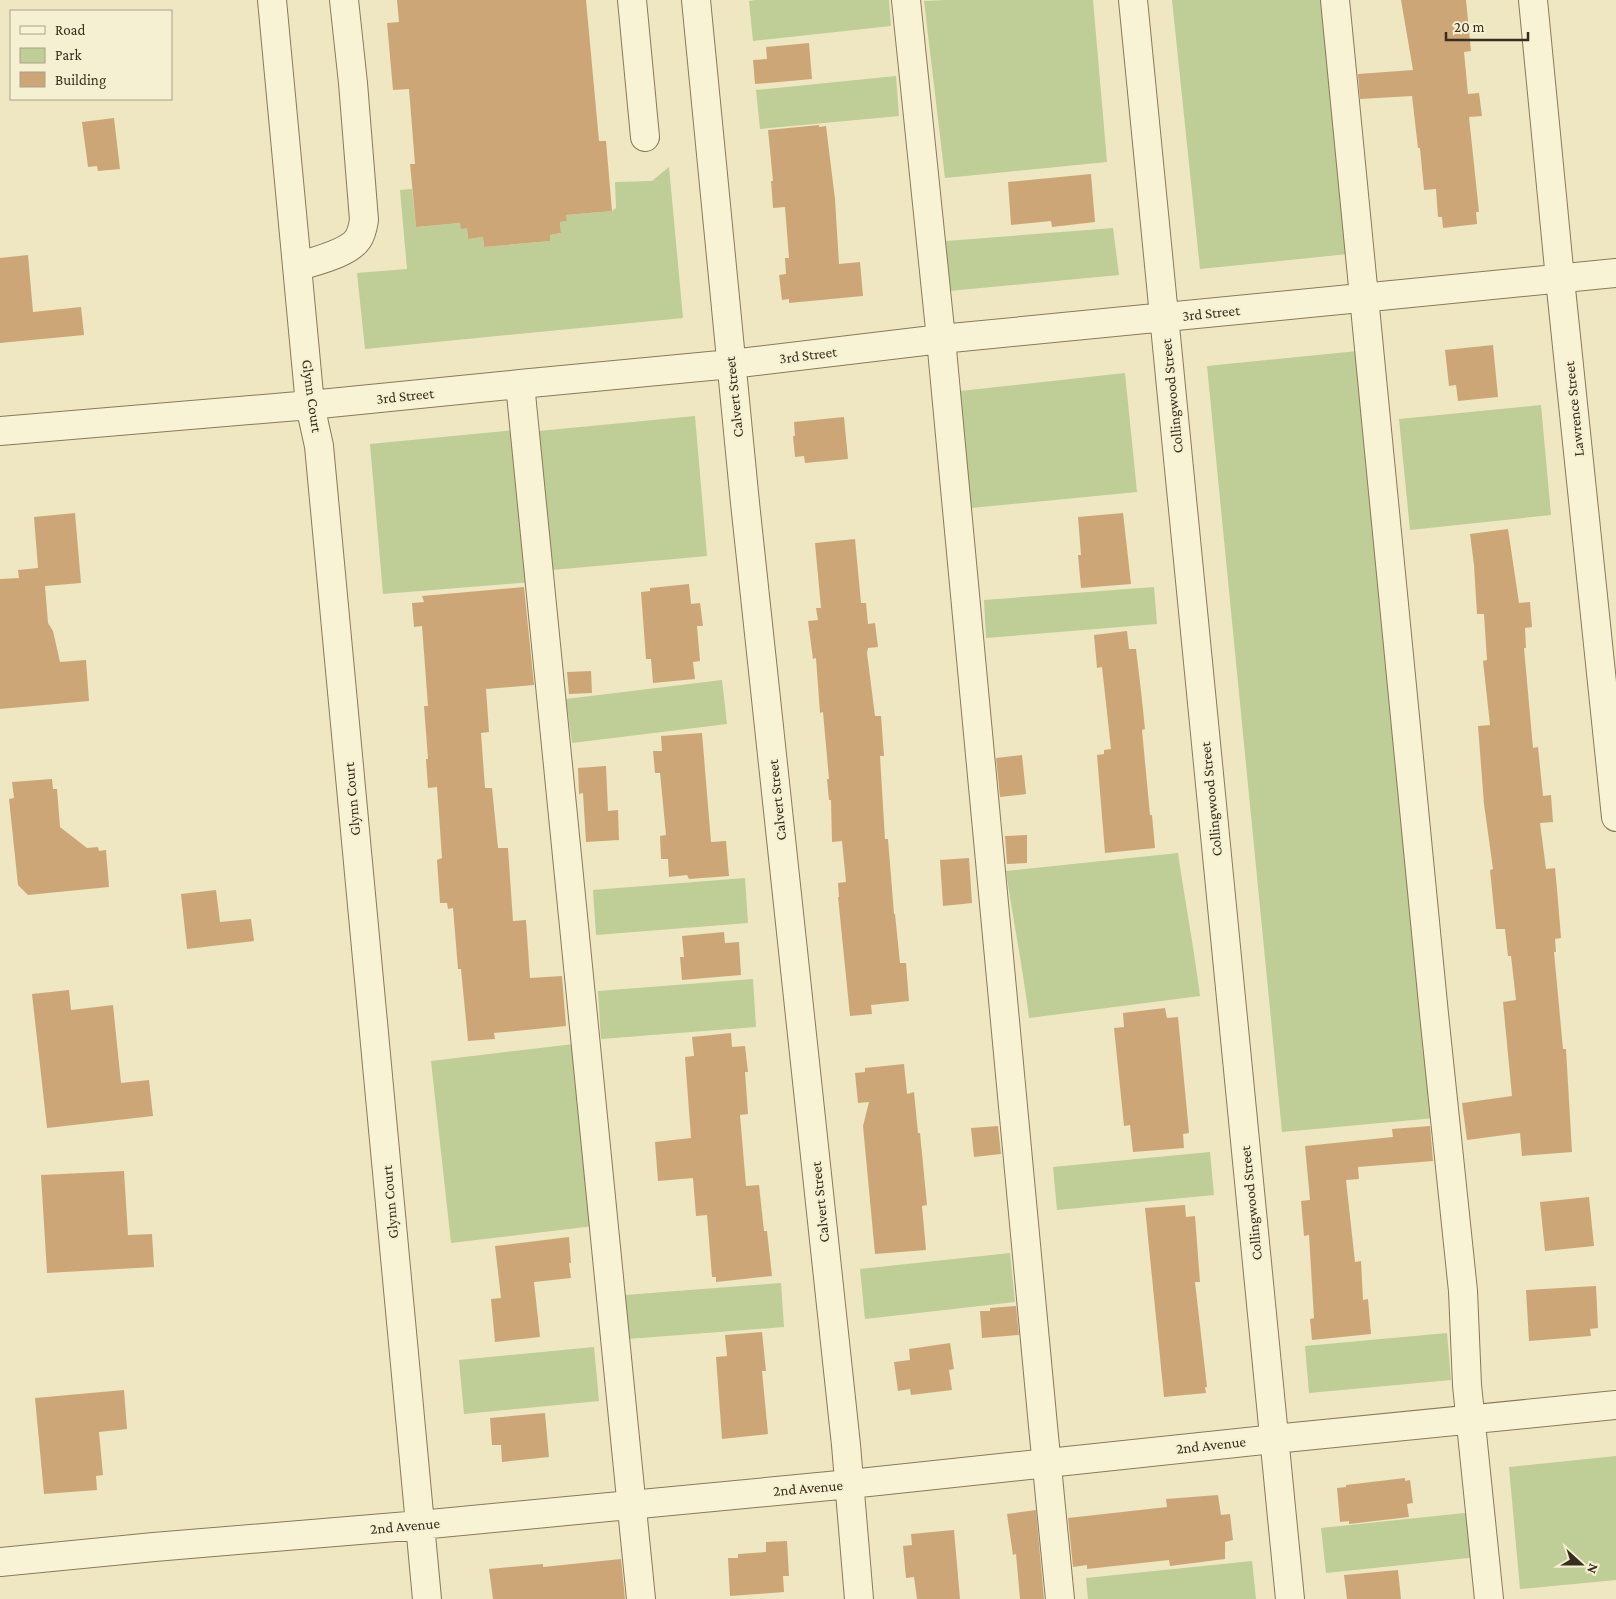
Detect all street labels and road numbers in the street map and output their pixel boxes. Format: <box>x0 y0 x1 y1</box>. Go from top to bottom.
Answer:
street label: 3rd Street <box>1181 302 1242 324</box>
street label: Collingwood Street <box>1158 337 1187 454</box>
street label: 3rd Street <box>778 343 839 366</box>
street label: Calvert Street <box>722 355 746 438</box>
street label: Glynn Court <box>298 358 325 435</box>
street label: Lawrence Street <box>1561 360 1587 457</box>
street label: 3rd Street <box>375 385 436 407</box>
street label: Collingwood Street <box>1197 740 1226 857</box>
street label: Calvert Street <box>765 758 789 841</box>
street label: Glynn Court <box>341 760 364 836</box>
street label: Collingwood Street <box>1237 1144 1266 1261</box>
street label: Calvert Street <box>808 1160 832 1243</box>
street label: Glynn Court <box>379 1163 402 1239</box>
street label: 2nd Avenue <box>1175 1433 1247 1457</box>
street label: 2nd Avenue <box>772 1477 844 1499</box>
street label: 2nd Avenue <box>369 1515 441 1537</box>

